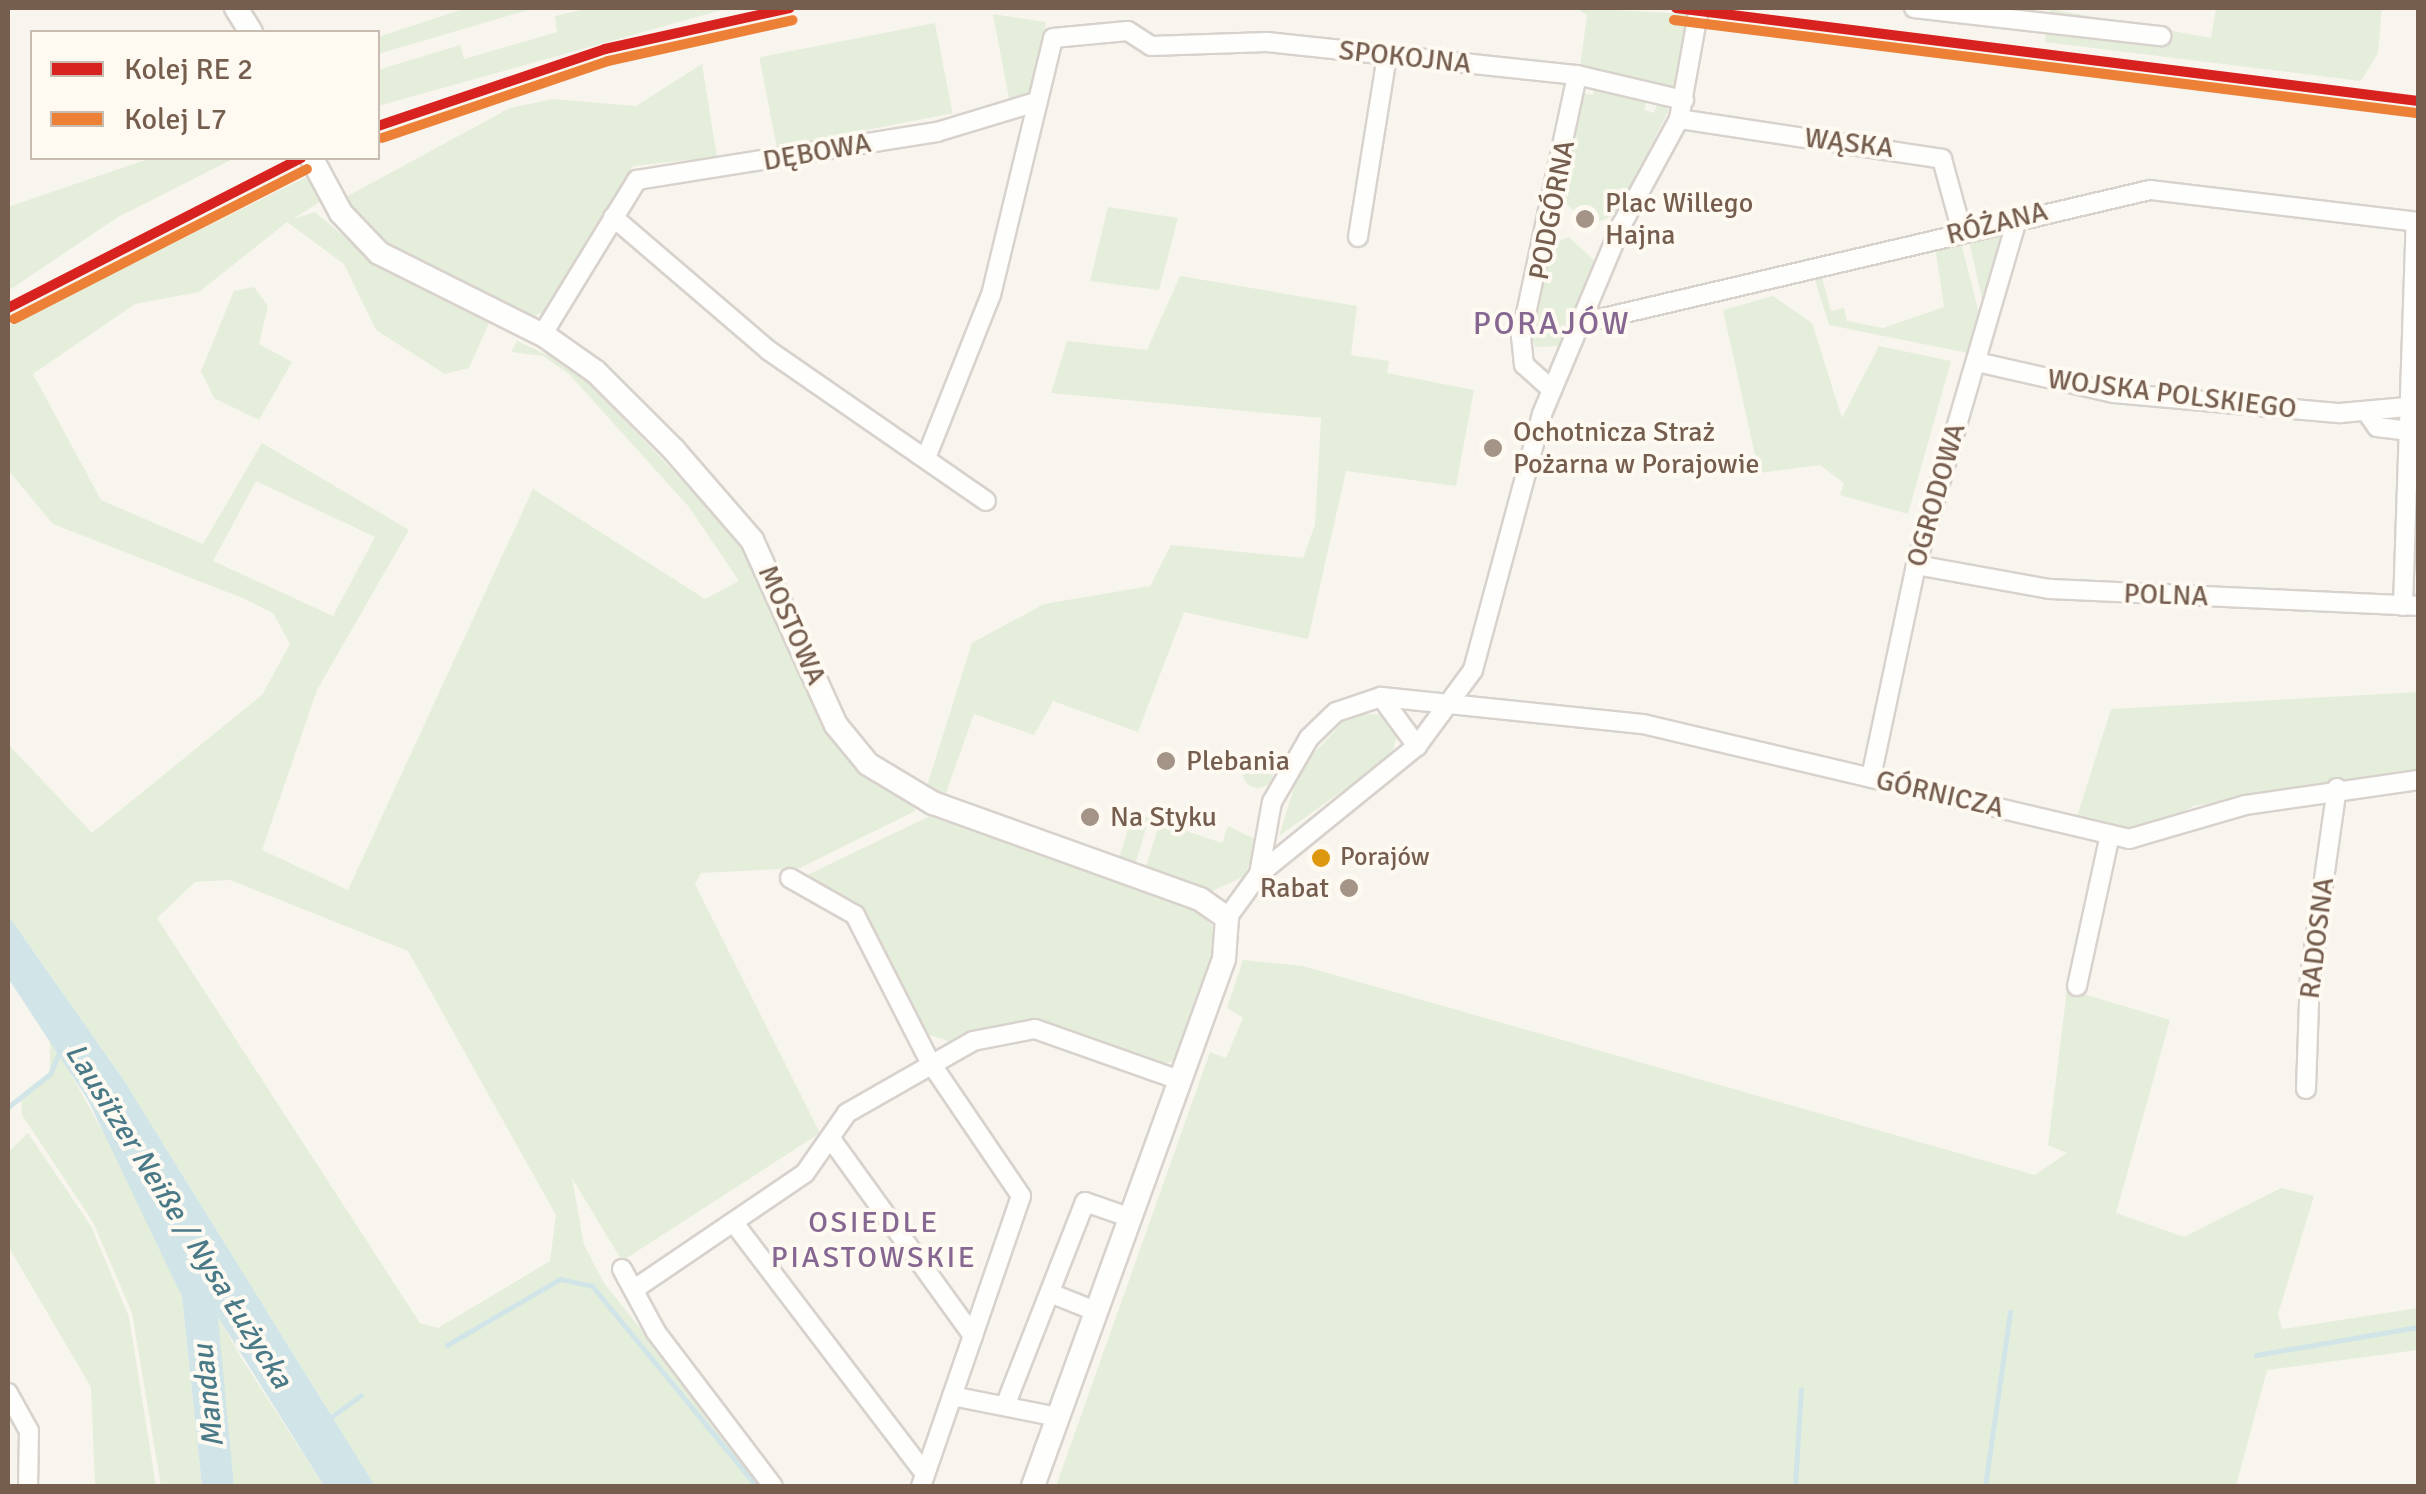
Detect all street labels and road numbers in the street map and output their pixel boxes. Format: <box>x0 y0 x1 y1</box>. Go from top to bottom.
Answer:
street label: SPOKOJNA <box>1337 33 1473 81</box>
street label: WĄSKA <box>1803 121 1895 165</box>
street label: DĘBOWA <box>760 126 874 178</box>
street label: PODGÓRNA <box>1522 137 1582 283</box>
street label: RÓŻANA <box>1943 194 2051 252</box>
street label: WOJSKA POLSKIEGO <box>2046 362 2298 426</box>
street label: OGRODOWA <box>1899 419 1973 571</box>
street label: MOSTOWA <box>751 560 833 690</box>
street label: POLNA <box>2123 577 2209 613</box>
street label: GÓRNICZA <box>1873 763 2007 825</box>
street label: RADOSNA <box>2293 875 2341 1001</box>

